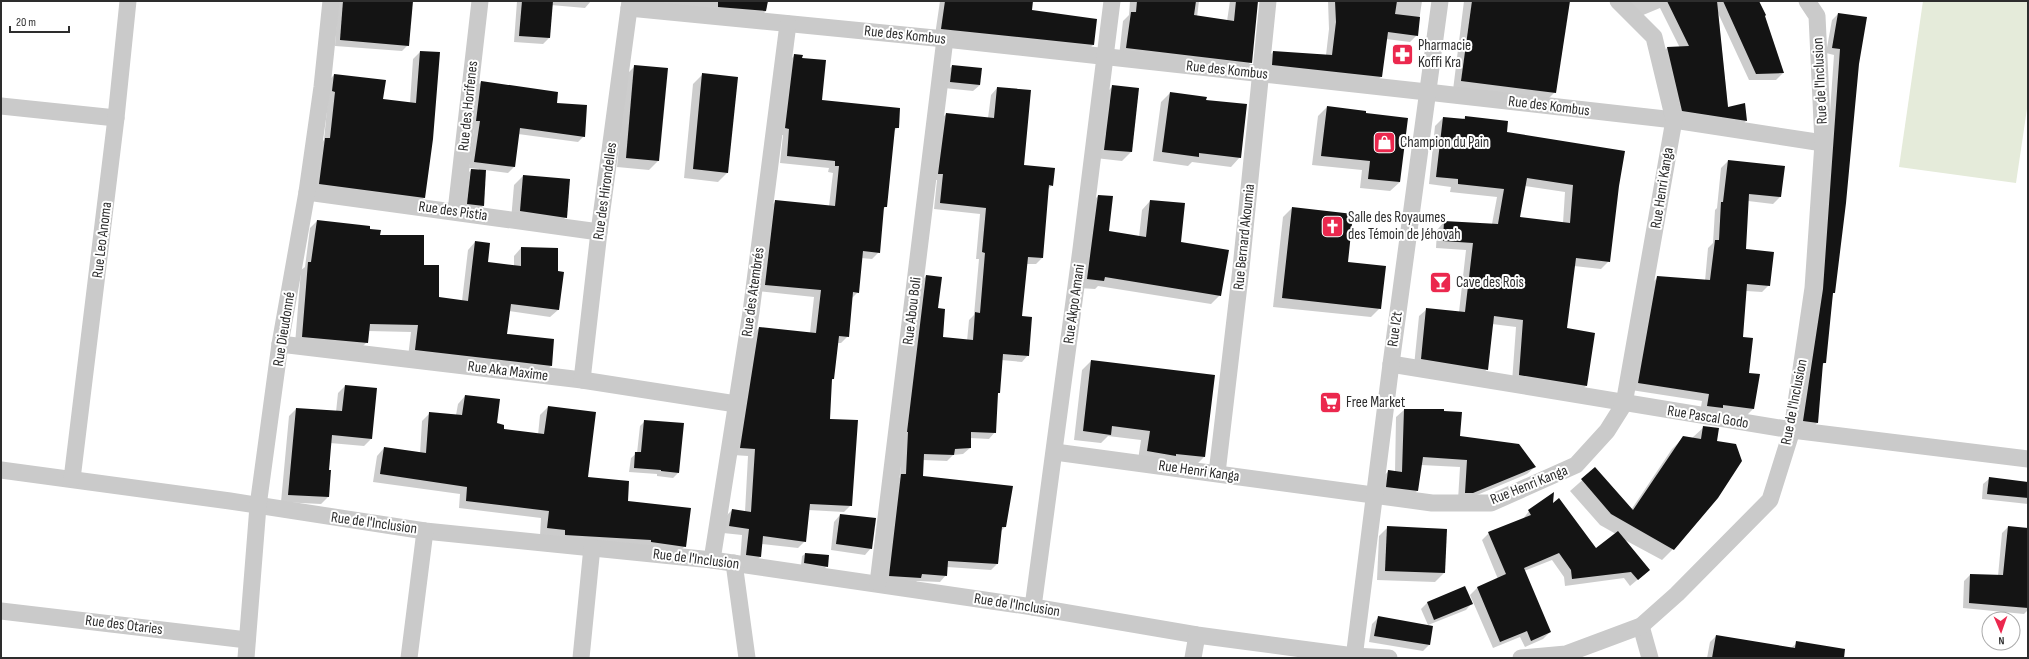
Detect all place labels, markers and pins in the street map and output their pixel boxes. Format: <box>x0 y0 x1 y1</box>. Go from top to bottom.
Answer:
place label: Pharmacie Koffi Kra <box>1418 36 1471 72</box>
pharmacy icon: Pharmacie Koffi Kra <box>1390 41 1416 67</box>
shop icon: Champion du Pain <box>1372 129 1398 155</box>
place label: Champion du Pain <box>1400 133 1489 152</box>
place label: Salle des Royaumes des Témoin de Jéhovah <box>1348 208 1461 244</box>
church icon: Salle des Royaumes des Témoin de Jéhovah <box>1319 213 1345 239</box>
bar icon: Cave des Rois <box>1428 269 1454 295</box>
place label: Cave des Rois <box>1456 273 1524 292</box>
supermarket icon: Free Market <box>1317 389 1343 415</box>
place label: Free Market <box>1346 393 1406 412</box>

